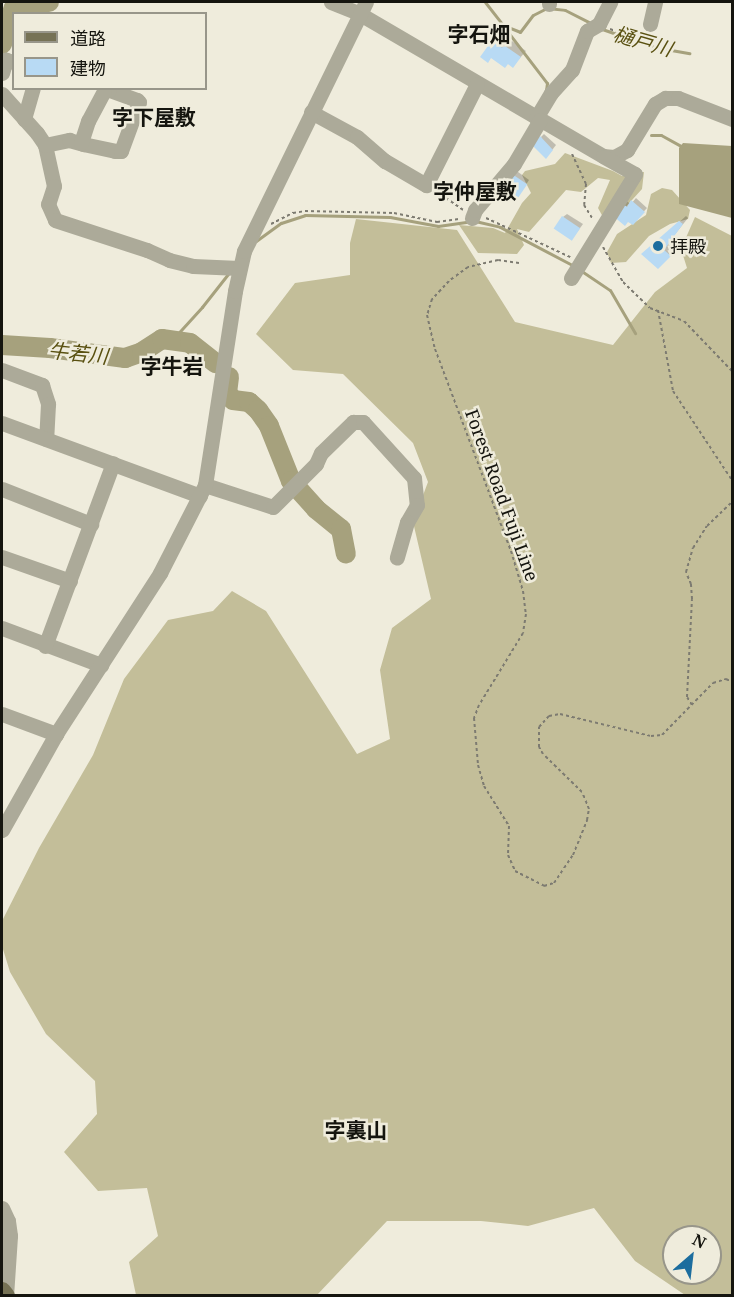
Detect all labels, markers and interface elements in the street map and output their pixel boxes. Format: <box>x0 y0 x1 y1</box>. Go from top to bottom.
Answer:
legend <box>12 12 207 90</box>
district label: 字石畑 <box>448 21 510 47</box>
water label: 樋戸川 <box>611 21 675 61</box>
text: 道路 <box>70 26 106 50</box>
text: 建物 <box>70 56 106 80</box>
district label: 字下屋敷 <box>112 104 196 130</box>
district label: 字仲屋敷 <box>433 178 517 204</box>
place label: 拝殿 <box>670 235 706 257</box>
marker: 拝殿 <box>651 239 665 253</box>
water label: 牛若川 <box>47 338 109 368</box>
district label: 字牛岩 <box>141 353 203 379</box>
street label: Forest Road Fuji Line <box>461 406 543 584</box>
district label: 字裏山 <box>325 1117 387 1143</box>
north arrow <box>662 1225 722 1285</box>
text: N <box>689 1228 710 1254</box>

